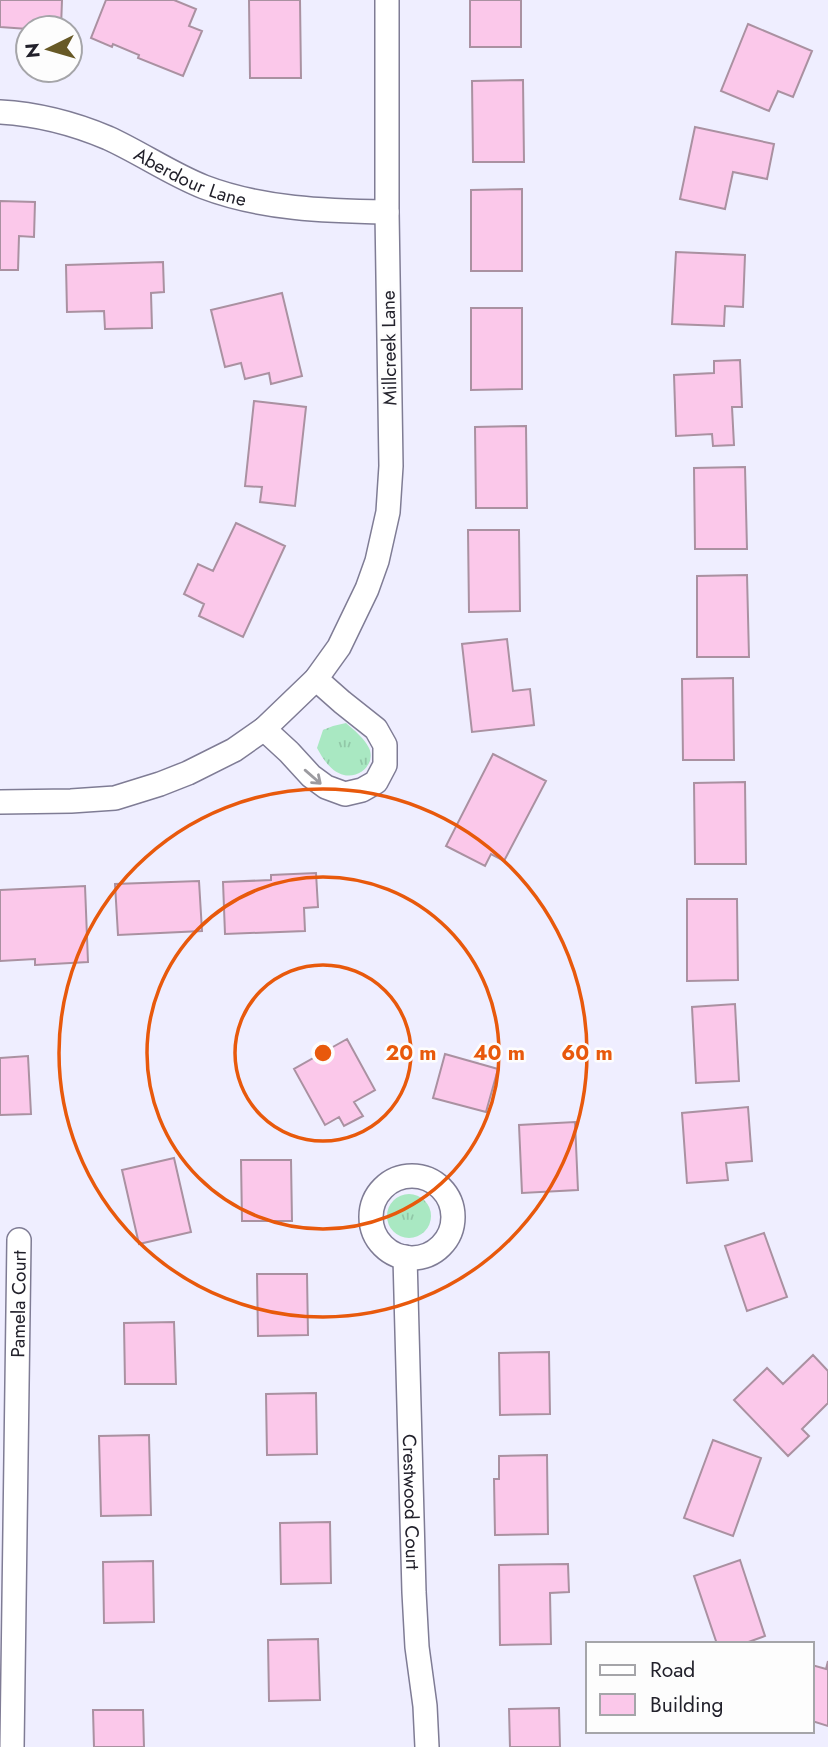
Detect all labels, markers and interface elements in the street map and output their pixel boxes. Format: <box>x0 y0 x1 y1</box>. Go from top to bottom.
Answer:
north arrow <box>14 14 84 84</box>
text: N <box>18 42 47 59</box>
street label: Aberdour Lane <box>129 140 249 213</box>
street label: Millcreek Lane <box>374 290 404 406</box>
one-way arrow <box>304 769 322 785</box>
text: 20 m <box>385 1038 437 1068</box>
text: 40 m <box>473 1038 525 1068</box>
text: 60 m <box>561 1038 613 1068</box>
centre of rings <box>311 1041 335 1065</box>
street label: Pamela Court <box>4 1250 32 1358</box>
street label: Crestwood Court <box>396 1434 427 1571</box>
legend <box>586 1642 814 1733</box>
text: Road <box>650 1655 695 1685</box>
text: Building <box>650 1690 723 1720</box>

